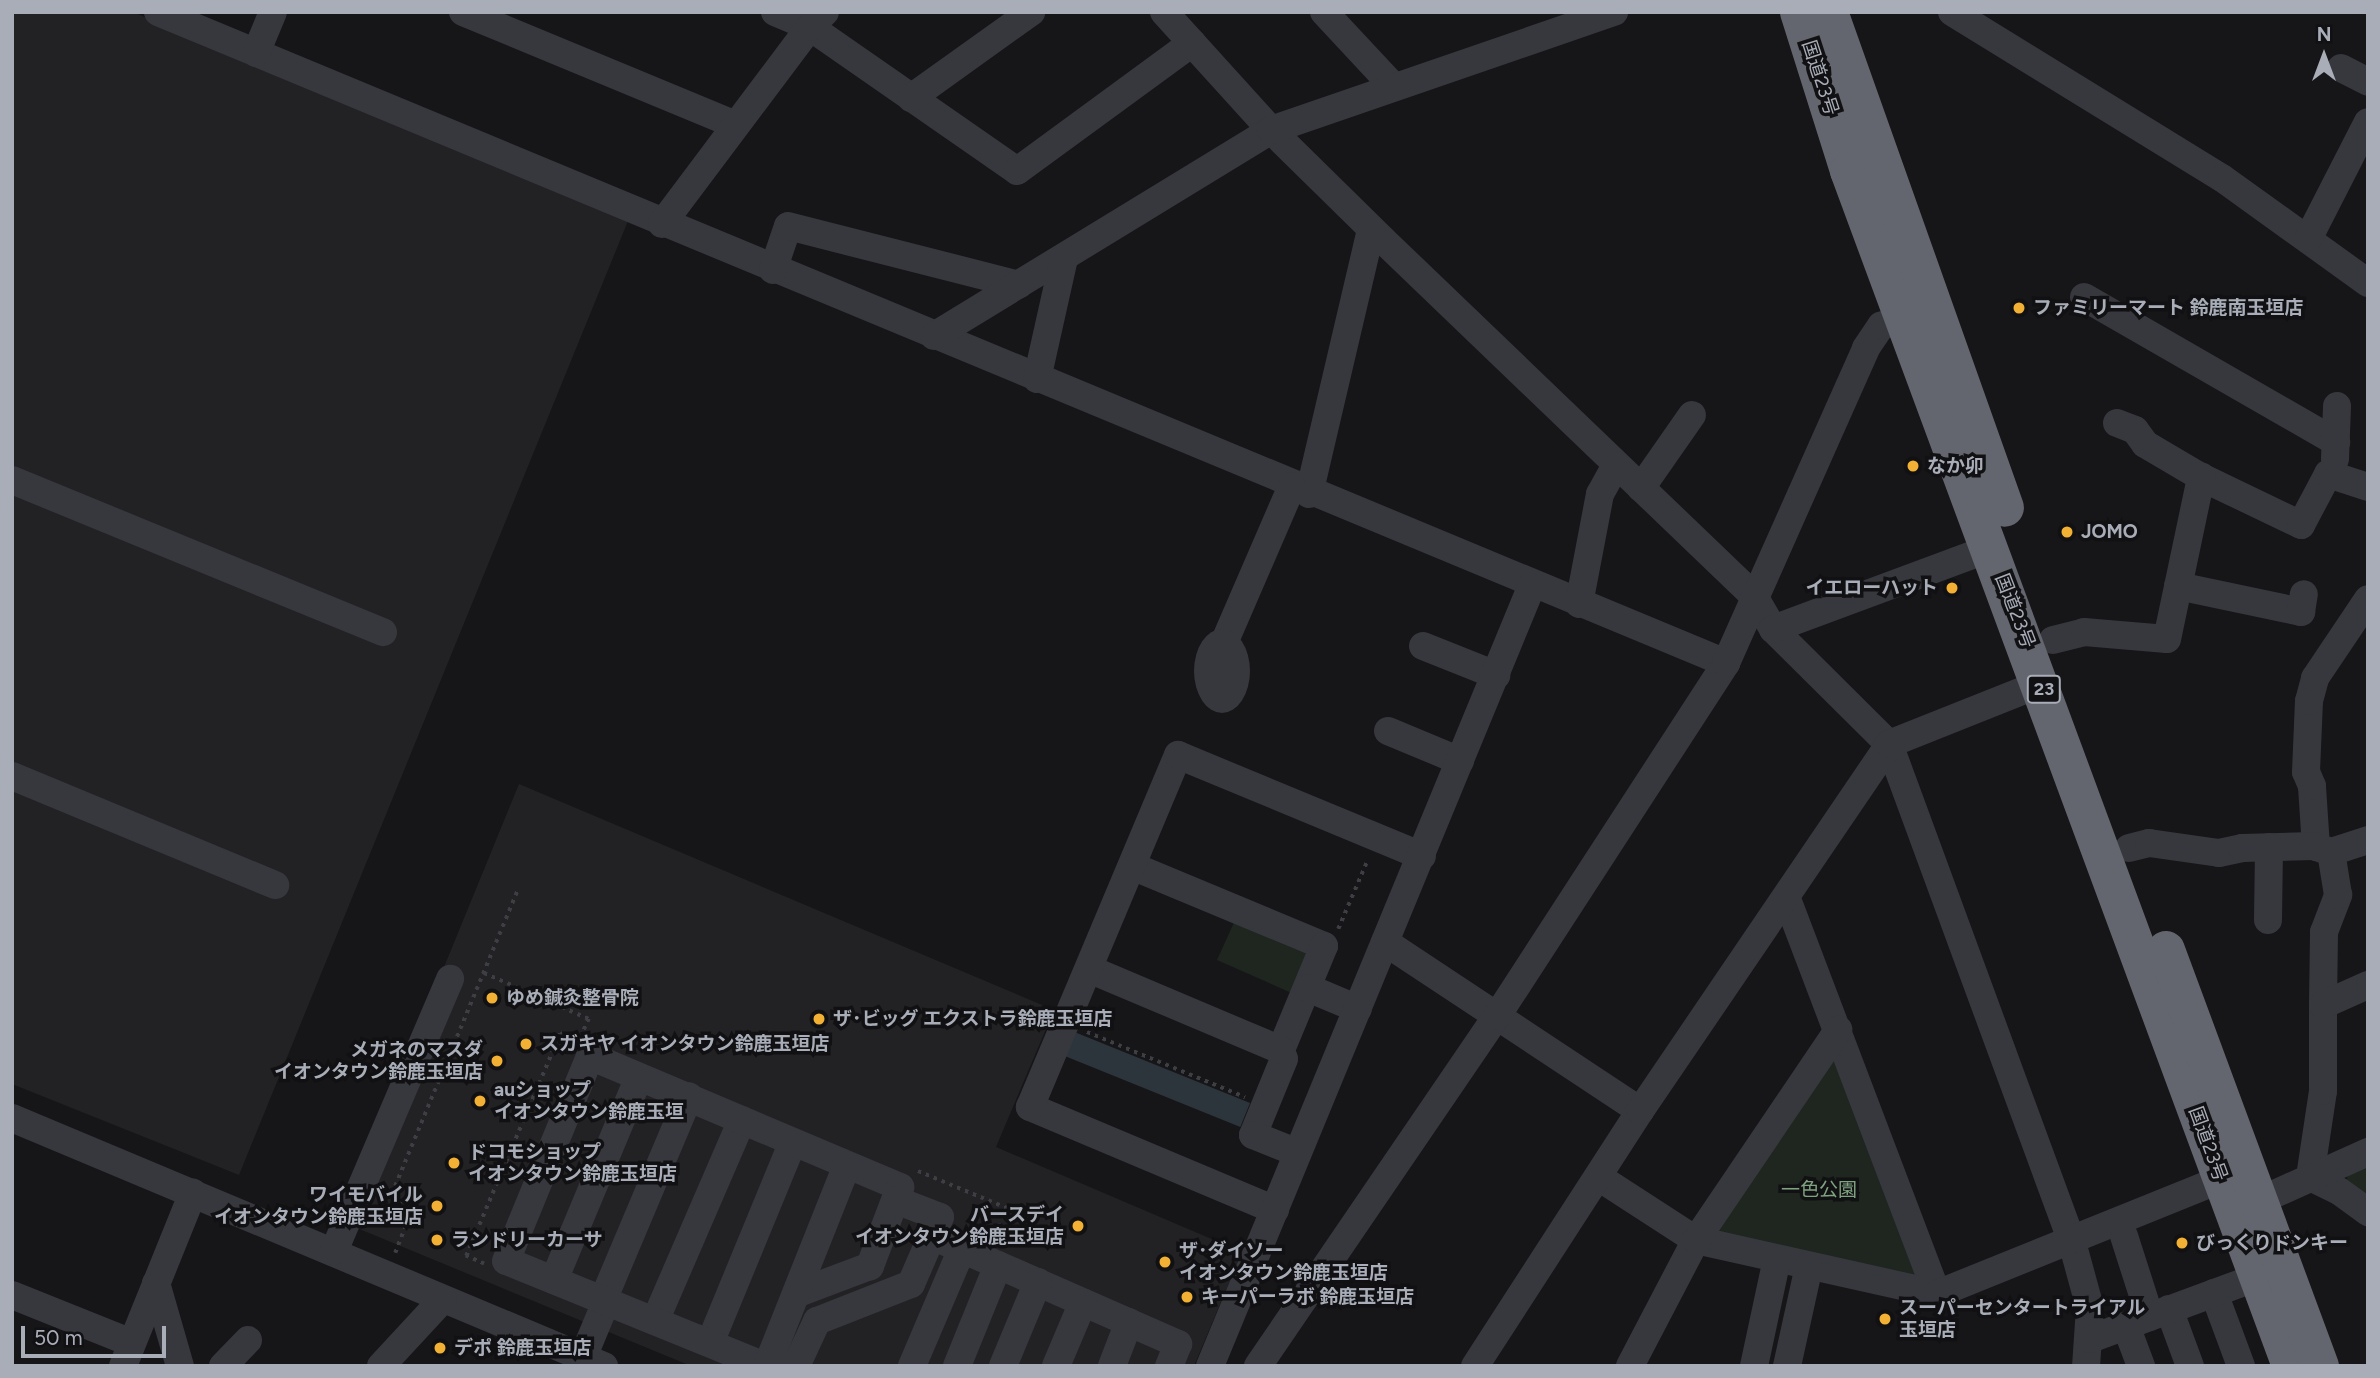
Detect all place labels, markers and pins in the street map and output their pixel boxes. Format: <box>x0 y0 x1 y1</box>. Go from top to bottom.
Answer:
place label: ファミリーマート 鈴鹿南玉垣店 <box>2033 297 2304 319</box>
marker: ファミリーマート 鈴鹿南玉垣店 <box>2011 300 2027 316</box>
place label: なか卯 <box>1927 455 1984 477</box>
marker: なか卯 <box>1905 458 1921 474</box>
place label: JOMO <box>2081 521 2138 543</box>
marker: JOMO <box>2059 524 2075 540</box>
place label: イエローハット <box>1805 577 1938 599</box>
marker: イエローハット <box>1944 580 1960 596</box>
place label: ゆめ鍼灸整骨院 <box>506 987 639 1009</box>
marker: ゆめ鍼灸整骨院 <box>484 990 500 1006</box>
place label: ザ･ビッグ エクストラ鈴鹿玉垣店 <box>833 1008 1113 1030</box>
marker: ザ･ビッグ エクストラ鈴鹿玉垣店 <box>811 1011 827 1027</box>
place label: スガキヤ イオンタウン鈴鹿玉垣店 <box>540 1033 830 1055</box>
marker: スガキヤ イオンタウン鈴鹿玉垣店 <box>518 1036 534 1052</box>
place label: メガネのマスダ イオンタウン鈴鹿玉垣店 <box>274 1039 483 1083</box>
marker: メガネのマスダ イオンタウン鈴鹿玉垣店 <box>489 1053 505 1069</box>
place label: auショップ イオンタウン鈴鹿玉垣 <box>494 1079 684 1123</box>
marker: auショップ イオンタウン鈴鹿玉垣 <box>472 1093 488 1109</box>
place label: ドコモショップ イオンタウン鈴鹿玉垣店 <box>468 1141 677 1185</box>
marker: ドコモショップ イオンタウン鈴鹿玉垣店 <box>446 1155 462 1171</box>
place label: ワイモバイル イオンタウン鈴鹿玉垣店 <box>214 1184 423 1228</box>
marker: ワイモバイル イオンタウン鈴鹿玉垣店 <box>429 1198 445 1214</box>
place label: バースデイ イオンタウン鈴鹿玉垣店 <box>855 1204 1064 1248</box>
marker: バースデイ イオンタウン鈴鹿玉垣店 <box>1070 1218 1086 1234</box>
place label: ランドリーカーサ <box>451 1229 603 1251</box>
marker: ランドリーカーサ <box>429 1232 445 1248</box>
place label: びっくりドンキー <box>2196 1232 2348 1254</box>
marker: びっくりドンキー <box>2174 1235 2190 1251</box>
place label: ザ･ダイソー イオンタウン鈴鹿玉垣店 <box>1179 1240 1388 1284</box>
marker: ザ･ダイソー イオンタウン鈴鹿玉垣店 <box>1157 1254 1173 1270</box>
place label: キーパーラボ 鈴鹿玉垣店 <box>1201 1286 1415 1308</box>
marker: キーパーラボ 鈴鹿玉垣店 <box>1179 1289 1195 1305</box>
place label: スーパーセンタートライアル 玉垣店 <box>1899 1297 2146 1341</box>
marker: スーパーセンタートライアル 玉垣店 <box>1877 1311 1893 1327</box>
place label: デポ 鈴鹿玉垣店 <box>454 1337 592 1359</box>
marker: デポ 鈴鹿玉垣店 <box>432 1340 448 1356</box>

